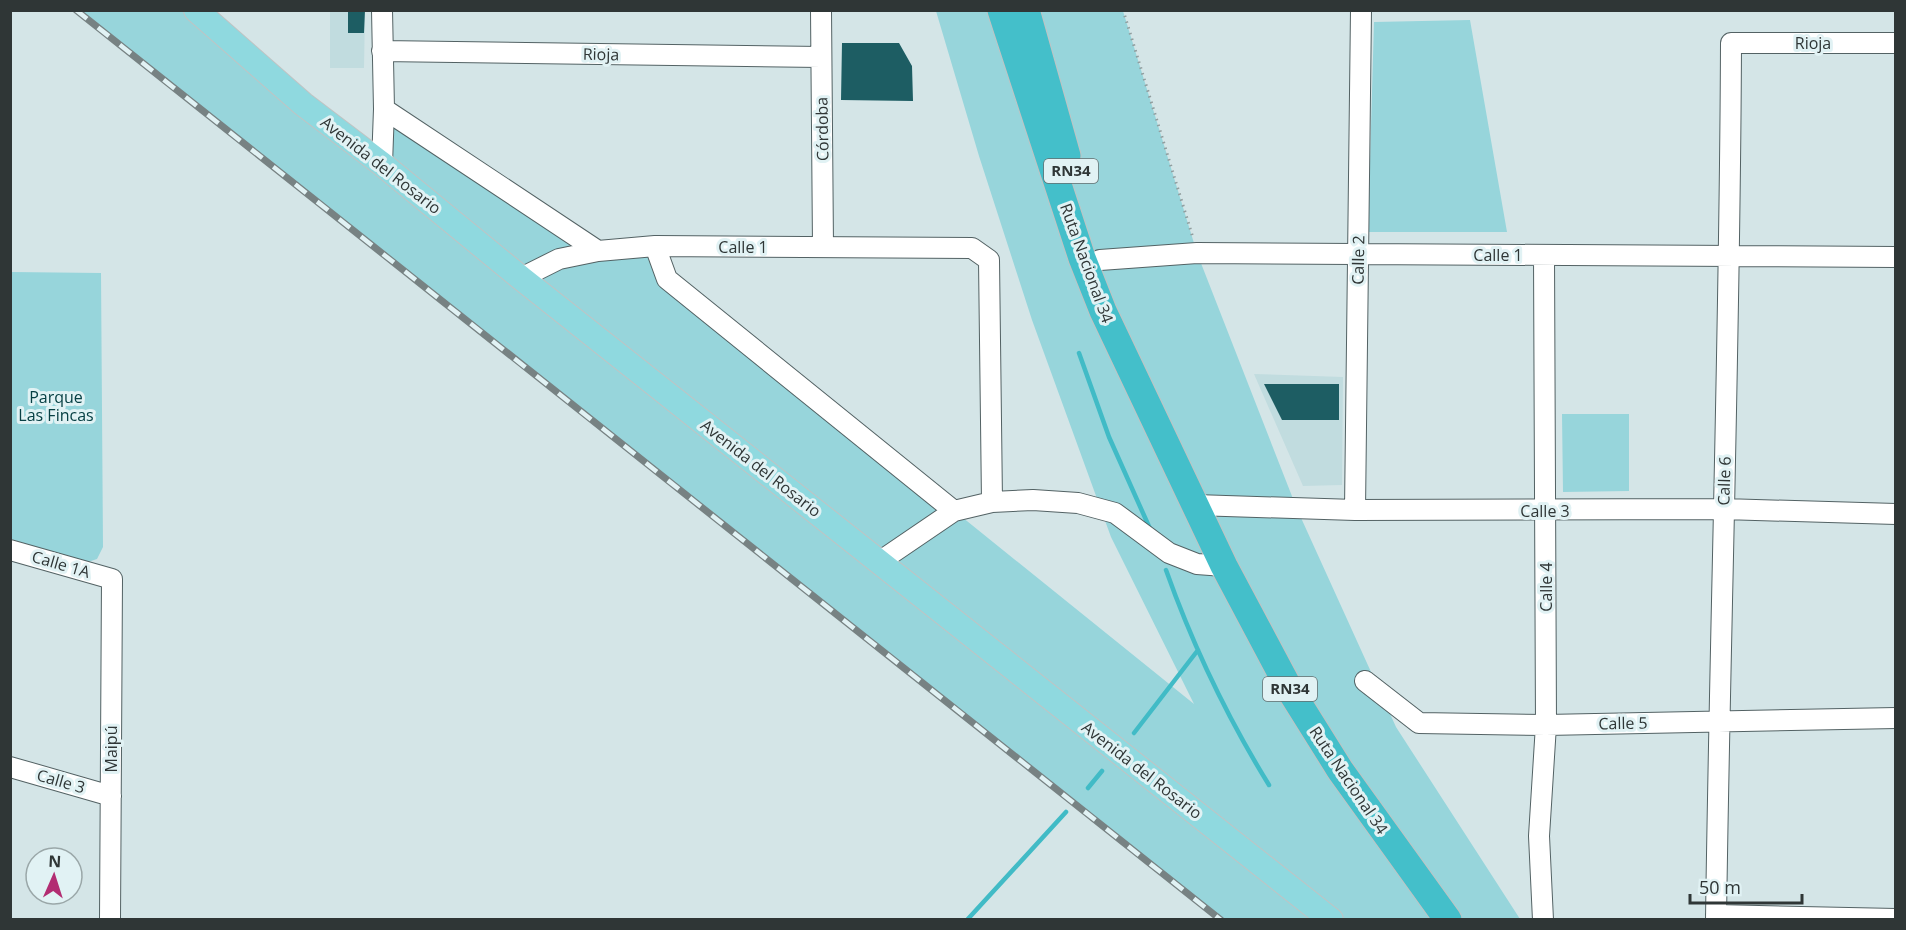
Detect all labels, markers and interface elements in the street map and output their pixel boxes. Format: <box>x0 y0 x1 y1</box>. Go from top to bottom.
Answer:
street label: Rioja <box>1795 32 1831 54</box>
street label: Rioja <box>583 43 619 65</box>
street label: Córdoba <box>810 97 834 161</box>
street label: Avenida del Rosario <box>316 111 446 219</box>
road number: RN34 <box>1044 159 1098 183</box>
street label: Ruta Nacional 34 <box>1055 200 1119 326</box>
street label: Calle 2 <box>1347 235 1369 285</box>
street label: Calle 1 <box>718 236 768 258</box>
street label: Calle 1 <box>1473 244 1523 266</box>
park label: Parque Las Fincas <box>18 386 94 426</box>
street label: Avenida del Rosario <box>696 414 826 522</box>
street label: Calle 6 <box>1712 456 1736 506</box>
street label: Calle 3 <box>1520 500 1570 522</box>
street label: Calle 1A <box>29 545 93 583</box>
street label: Calle 4 <box>1535 562 1557 612</box>
road number: RN34 <box>1263 677 1317 701</box>
street label: Calle 5 <box>1598 712 1648 734</box>
street label: Avenida del Rosario <box>1077 716 1207 824</box>
street label: Ruta Nacional 34 <box>1305 722 1393 838</box>
street label: Maipú <box>100 726 122 772</box>
street label: Calle 3 <box>34 764 88 798</box>
north arrow <box>24 846 84 906</box>
text: N <box>48 850 62 872</box>
scale bar <box>1690 867 1802 905</box>
text: 50 m <box>1699 875 1741 899</box>

